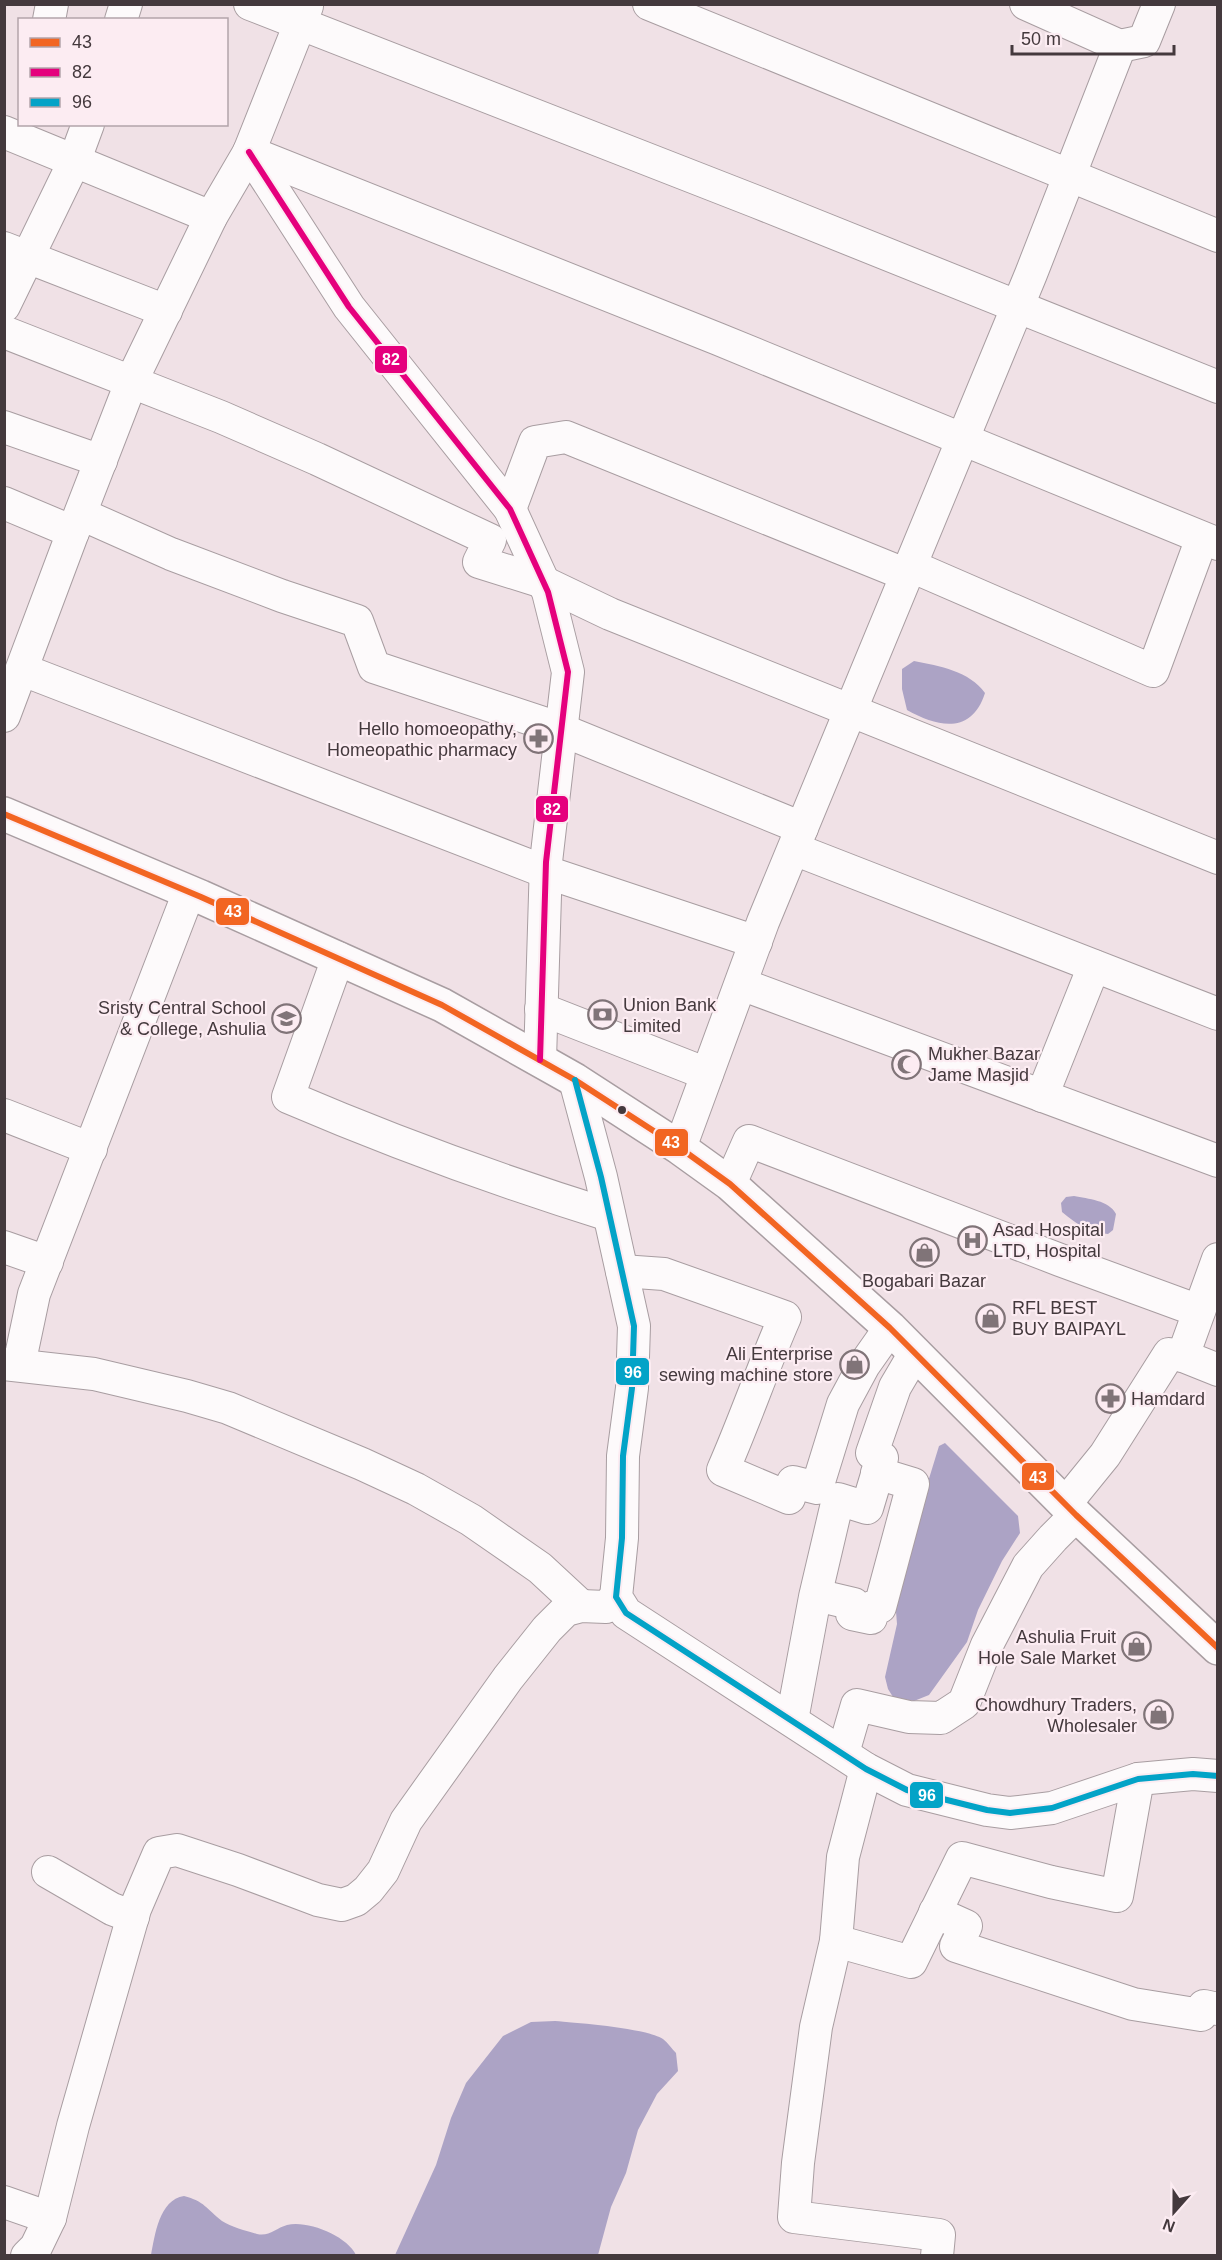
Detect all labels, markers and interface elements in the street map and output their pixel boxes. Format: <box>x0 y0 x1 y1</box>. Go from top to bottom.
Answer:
legend <box>18 18 228 126</box>
scale bar <box>1012 18 1174 56</box>
text: 50 m <box>1021 29 1061 49</box>
text: 43 <box>72 32 92 52</box>
text: 82 <box>72 62 92 82</box>
text: 96 <box>72 92 92 112</box>
line badge: 82 <box>374 345 408 374</box>
text: 82 <box>382 351 400 368</box>
place label: Hello homoeopathy, Homeopathic pharmacy <box>327 719 517 760</box>
pharmacy icon: Hello homoeopathy, Homeopathic pharmacy <box>522 723 554 755</box>
line badge: 82 <box>535 795 569 823</box>
text: 82 <box>543 801 561 818</box>
line badge: 43 <box>215 897 250 926</box>
text: 43 <box>224 903 242 920</box>
place label: Union Bank Limited <box>623 995 717 1036</box>
place label: Sristy Central School & College, Ashulia <box>98 998 267 1039</box>
bank icon: Union Bank Limited <box>586 999 618 1031</box>
school or university icon: Sristy Central School & College, Ashulia <box>271 1002 303 1034</box>
place label: Mukher Bazar Jame Masjid <box>928 1044 1040 1085</box>
mosque icon: Mukher Bazar Jame Masjid <box>891 1048 923 1080</box>
unlabelled marker <box>616 1104 628 1116</box>
line badge: 43 <box>654 1128 689 1157</box>
text: 43 <box>662 1134 680 1151</box>
place label: Asad Hospital LTD, Hospital <box>993 1220 1104 1261</box>
hospital icon: Asad Hospital LTD, Hospital <box>956 1224 988 1256</box>
shop icon: Bogabari Bazar <box>908 1236 940 1268</box>
place label: Bogabari Bazar <box>862 1271 986 1291</box>
place label: RFL BEST BUY BAIPAYL <box>1012 1298 1126 1339</box>
shop icon: RFL BEST BUY BAIPAYL <box>975 1302 1007 1334</box>
place label: Ali Enterprise sewing machine store <box>659 1344 833 1385</box>
shop icon: Ali Enterprise sewing machine store <box>838 1348 870 1380</box>
line badge: 96 <box>615 1357 650 1386</box>
text: 96 <box>624 1364 642 1381</box>
pharmacy icon: Hamdard <box>1094 1383 1126 1415</box>
place label: Hamdard <box>1131 1389 1205 1409</box>
line badge: 43 <box>1021 1462 1055 1491</box>
text: 43 <box>1029 1469 1047 1486</box>
place label: Ashulia Fruit Hole Sale Market <box>978 1627 1116 1668</box>
shop icon: Ashulia Fruit Hole Sale Market <box>1121 1631 1153 1663</box>
place label: Chowdhury Traders, Wholesaler <box>975 1695 1137 1736</box>
shop icon: Chowdhury Traders, Wholesaler <box>1142 1699 1174 1731</box>
line badge: 96 <box>909 1781 944 1809</box>
text: 96 <box>918 1787 936 1804</box>
north arrow <box>1144 2182 1204 2242</box>
text: N <box>1160 2216 1177 2236</box>

